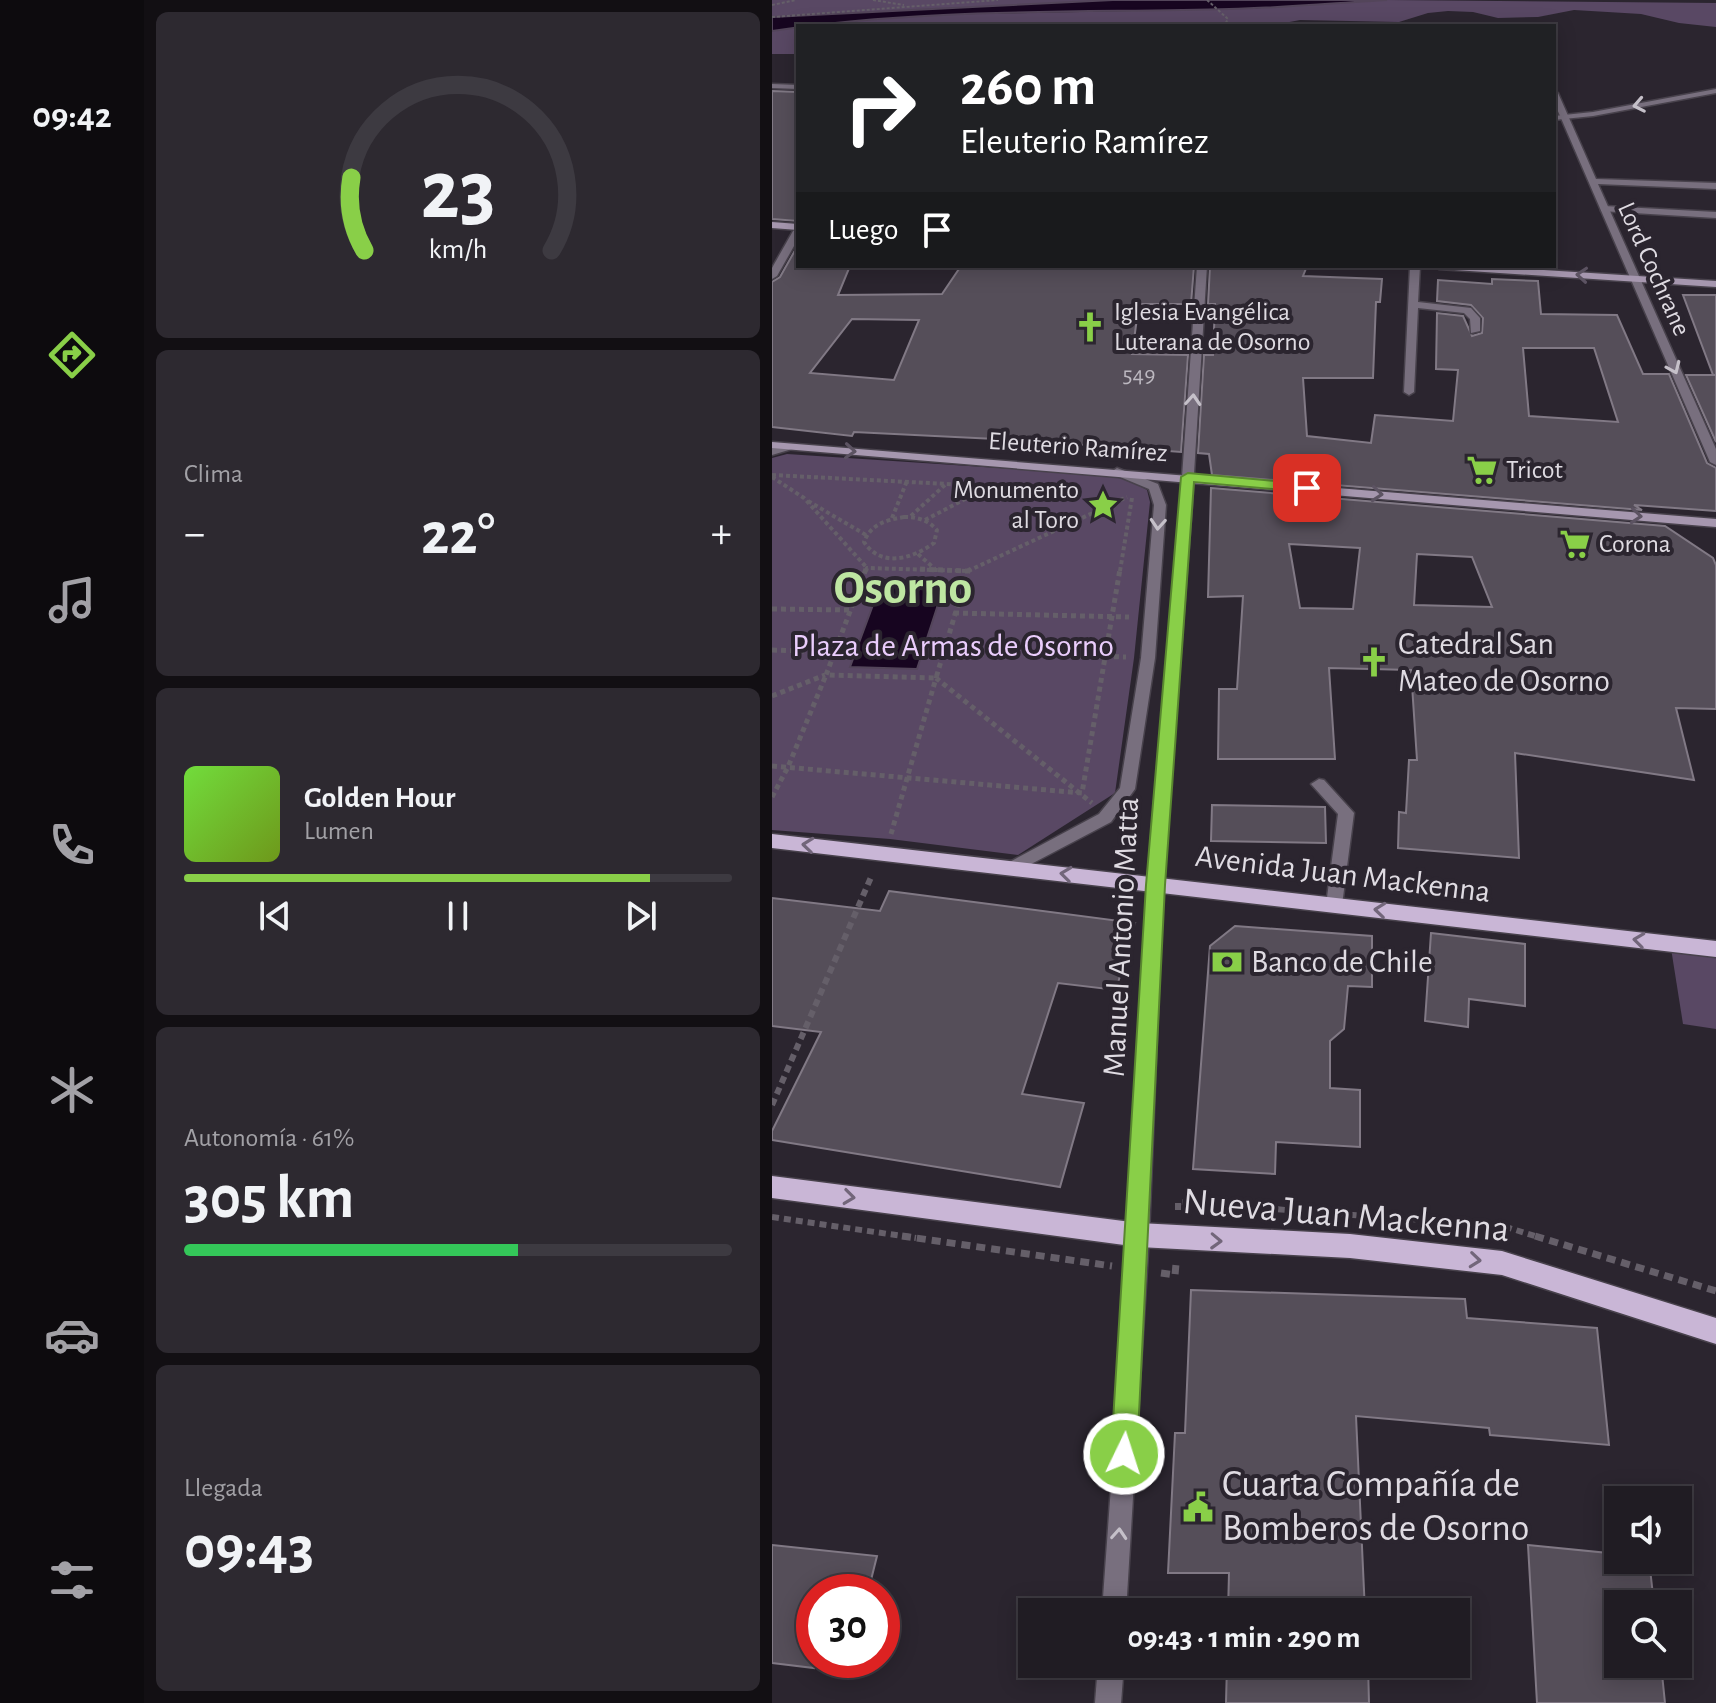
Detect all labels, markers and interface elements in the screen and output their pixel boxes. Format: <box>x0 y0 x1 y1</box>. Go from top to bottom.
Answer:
icon: right <box>828 56 932 160</box>
text: 260 m <box>960 59 1096 115</box>
one-way arrow <box>1633 96 1646 113</box>
text: 09:42 <box>32 98 112 134</box>
text: Eleuterio Ramírez <box>960 124 1209 160</box>
text: 23 <box>420 150 496 234</box>
street label: Lord Cochrane <box>1613 198 1695 340</box>
icon: arrive <box>915 208 959 252</box>
text: Luego <box>828 215 899 245</box>
text: km/h <box>429 235 487 264</box>
one-way arrow <box>1575 267 1588 284</box>
place label: Iglesia Evangélica Luterana de Osorno <box>1114 299 1311 355</box>
church icon: Iglesia Evangélica Luterana de Osorno <box>1073 310 1107 344</box>
icon: directions <box>44 327 100 383</box>
one-way arrow <box>1664 360 1680 375</box>
house number: 549 <box>1123 363 1155 387</box>
one-way arrow <box>1184 393 1201 406</box>
street label: Eleuterio Ramírez <box>987 428 1169 466</box>
one-way arrow <box>844 442 857 459</box>
supermarket icon: Tricot <box>1465 453 1499 487</box>
pin <box>1273 454 1341 522</box>
place label: Tricot <box>1506 457 1563 483</box>
text: Clima <box>184 461 243 487</box>
icon: arrive <box>1285 466 1329 510</box>
place label: Monumento al Toro <box>953 477 1079 533</box>
one-way arrow <box>1371 485 1384 502</box>
place icon: Monumento al Toro <box>1086 488 1120 522</box>
text: 22° <box>421 505 495 565</box>
one-way arrow <box>1630 507 1643 524</box>
text: − <box>184 512 205 556</box>
text: + <box>711 512 732 556</box>
one-way arrow <box>1150 518 1167 531</box>
supermarket icon: Corona <box>1558 527 1592 561</box>
place label: Corona <box>1599 531 1671 557</box>
district label: Osorno <box>834 565 972 613</box>
icon: music <box>44 572 100 628</box>
place label: Catedral San Mateo de Osorno <box>1398 628 1610 697</box>
park label: Plaza de Armas de Osorno <box>792 630 1114 662</box>
church icon: Catedral San Mateo de Osorno <box>1357 645 1391 679</box>
text: Golden Hour <box>304 783 456 813</box>
street label: Manuel Antonio Matta <box>1098 796 1144 1078</box>
icon: phone <box>44 817 100 873</box>
text: Lumen <box>304 818 374 844</box>
one-way arrow <box>801 836 814 853</box>
street label: Avenida Juan Mackenna <box>1194 840 1492 908</box>
one-way arrow <box>1059 866 1072 883</box>
icon: previous <box>253 894 297 938</box>
icon: pause <box>436 894 480 938</box>
icon: next <box>619 894 663 938</box>
one-way arrow <box>1373 902 1386 919</box>
one-way arrow <box>1632 931 1645 948</box>
bank icon: Banco de Chile <box>1210 945 1244 979</box>
place label: Banco de Chile <box>1251 946 1433 978</box>
icon: climate <box>44 1062 100 1118</box>
text: Autonomía · 61% <box>184 1125 354 1151</box>
text: 305 km <box>184 1169 354 1229</box>
street label: Nueva Juan Mackenna <box>1181 1183 1511 1249</box>
one-way arrow <box>842 1188 856 1205</box>
one-way arrow <box>1210 1232 1223 1249</box>
one-way arrow <box>1469 1251 1482 1268</box>
icon: car <box>44 1307 100 1363</box>
position arrow <box>1082 1412 1166 1496</box>
place label: Cuarta Compañía de Bomberos de Osorno <box>1222 1466 1529 1548</box>
text: Llegada <box>184 1475 263 1501</box>
map controls <box>1604 1486 1692 1678</box>
button: sound <box>1604 1486 1692 1574</box>
public building icon: Cuarta Compañía de Bomberos de Osorno <box>1181 1490 1215 1524</box>
text: 09:43 <box>184 1519 314 1579</box>
one-way arrow <box>1110 1527 1127 1540</box>
icon: filters <box>44 1552 100 1608</box>
speed limit sign: 30 <box>796 1574 900 1678</box>
button: search <box>1604 1590 1692 1678</box>
text: 09:43 · 1 min · 290 m <box>1127 1623 1361 1653</box>

